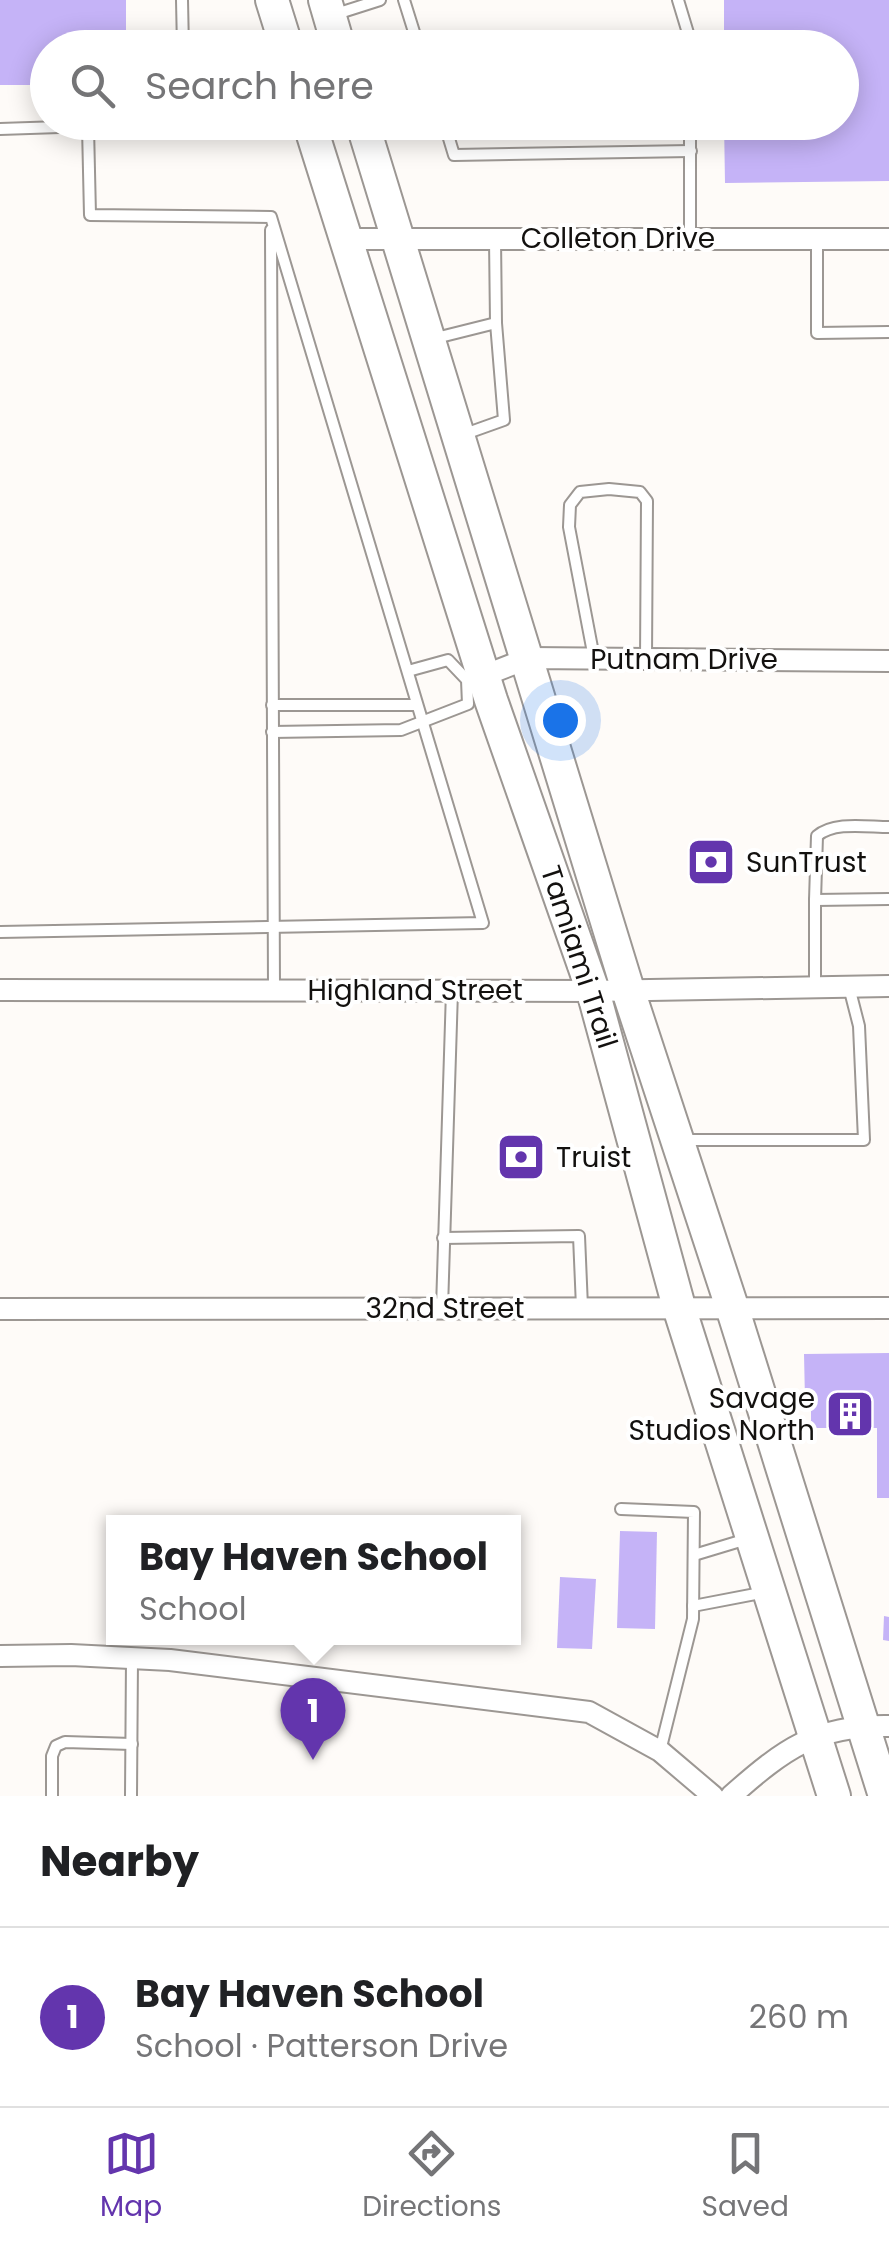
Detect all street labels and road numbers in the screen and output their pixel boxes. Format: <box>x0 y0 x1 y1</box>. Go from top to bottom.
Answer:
street label: Colleton Drive <box>521 219 715 258</box>
street label: Putnam Drive <box>590 640 778 679</box>
street label: Tamiami Trail <box>531 861 627 1053</box>
street label: Highland Street <box>307 971 523 1010</box>
street label: 32nd Street <box>366 1289 524 1328</box>

